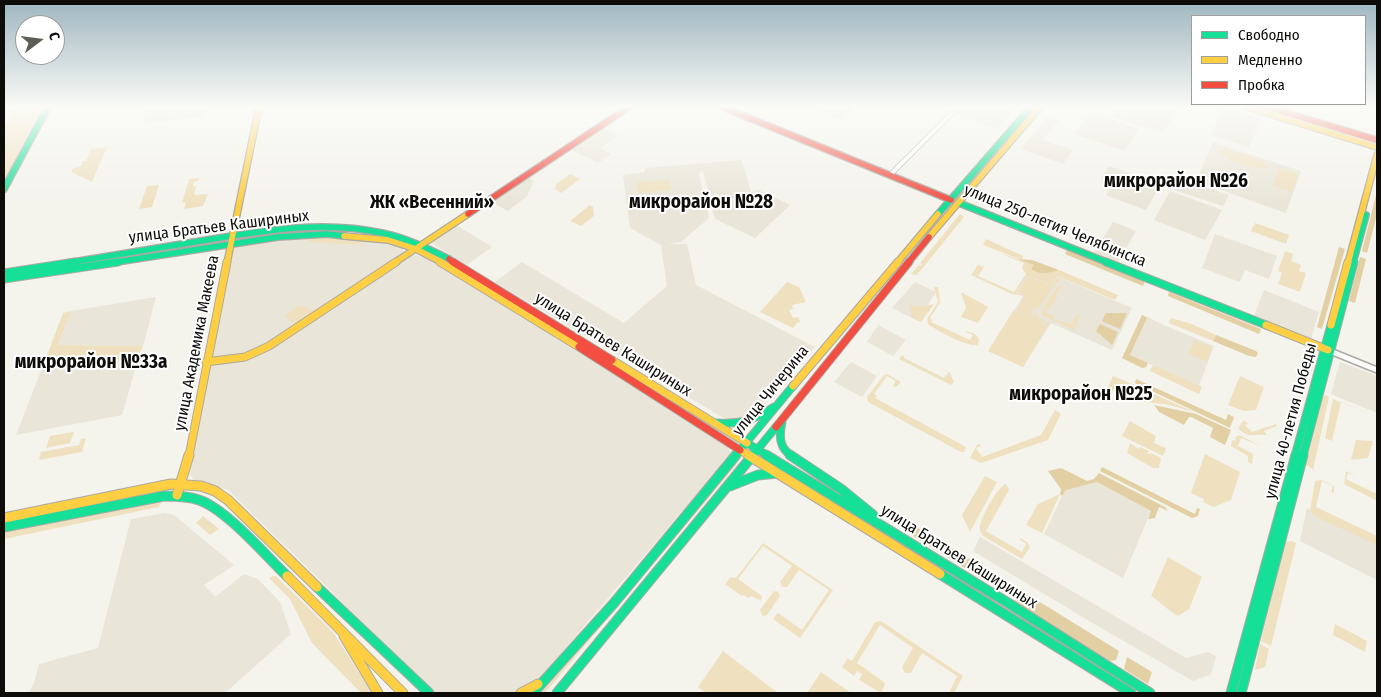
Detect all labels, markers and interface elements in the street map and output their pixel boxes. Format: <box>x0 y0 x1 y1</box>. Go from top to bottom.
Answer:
north arrow <box>15 15 65 65</box>
legend <box>1191 15 1366 105</box>
text: Свободно <box>1238 26 1300 44</box>
text: С <box>45 31 63 42</box>
text: Медленно <box>1238 51 1303 69</box>
text: Пробка <box>1238 76 1285 94</box>
district label: микрорайон №26 <box>1104 171 1248 193</box>
street label: улица 250-летия Челябинска <box>961 181 1149 271</box>
district label: ЖК «Весенний» <box>370 192 494 214</box>
district label: микрорайон №28 <box>629 192 773 214</box>
street label: улица Братьев Кашириных <box>128 206 310 248</box>
street label: улица Академика Макеева <box>171 254 223 432</box>
street label: улица Братьев Кашириных <box>531 289 695 401</box>
street label: улица 40-летия Победы <box>1261 341 1321 501</box>
street label: улица Чичерина <box>729 342 813 440</box>
district label: микрорайон №33а <box>15 352 167 374</box>
district label: микрорайон №25 <box>1009 384 1153 406</box>
street label: улица Братьев Кашириных <box>877 501 1041 613</box>

